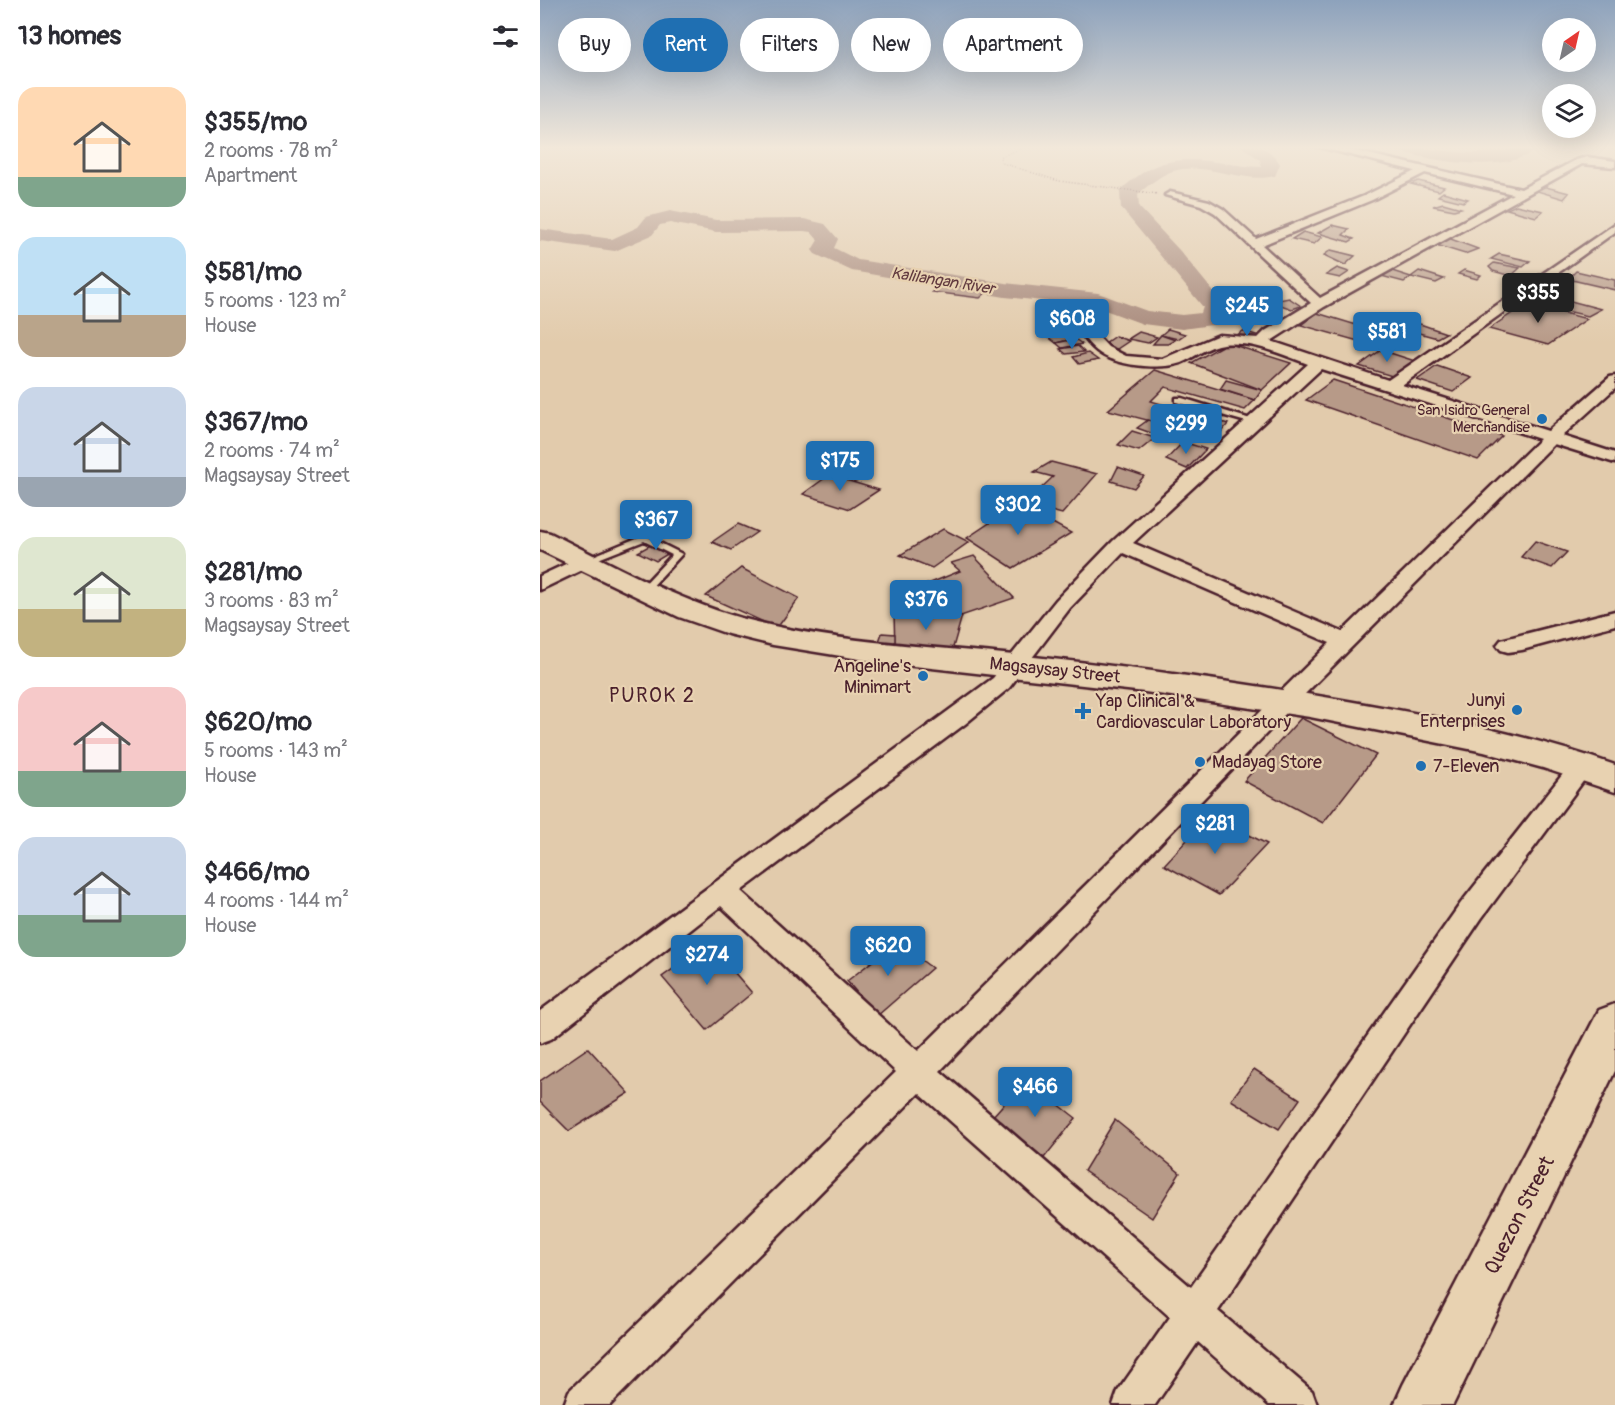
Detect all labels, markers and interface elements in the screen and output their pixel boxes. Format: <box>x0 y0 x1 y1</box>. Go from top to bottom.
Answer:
chip: Buy <box>558 18 631 72</box>
chip: Rent <box>643 18 728 72</box>
chip: Filters <box>740 18 839 72</box>
chip: New <box>851 18 931 72</box>
chip: Apartment <box>943 18 1083 72</box>
north arrow <box>1542 18 1596 72</box>
map controls <box>1542 18 1596 138</box>
text: 13 homes <box>18 20 121 52</box>
icon: filters <box>489 20 522 53</box>
button: layers <box>1542 84 1596 138</box>
text: $355/mo <box>204 106 307 138</box>
icon: home <box>66 111 138 183</box>
text: 2 rooms · 78 m² <box>204 138 338 163</box>
text: Apartment <box>204 163 297 188</box>
text: $581/mo <box>204 256 302 288</box>
icon: home <box>66 261 138 333</box>
water label: Kalilangan River <box>890 263 998 299</box>
pin: $355 <box>1502 273 1574 324</box>
text: $355 <box>1516 280 1560 305</box>
pin: $245 <box>1211 286 1283 337</box>
text: 5 rooms · 123 m² <box>204 288 347 313</box>
text: $245 <box>1225 293 1269 318</box>
pin: $608 <box>1036 299 1108 350</box>
text: $608 <box>1049 306 1095 331</box>
pin: $581 <box>1351 312 1423 363</box>
text: House <box>204 313 256 338</box>
text: $581 <box>1367 319 1407 344</box>
place label: San Isidro General Merchandise <box>1417 401 1531 437</box>
pin: $299 <box>1150 404 1222 455</box>
text: $367/mo <box>204 406 308 438</box>
icon: home <box>66 411 138 483</box>
text: $299 <box>1165 411 1207 436</box>
marker: San Isidro General Merchandise <box>1535 412 1549 426</box>
text: 2 rooms · 74 m² <box>204 438 340 463</box>
pin: $175 <box>804 441 876 492</box>
text: $175 <box>820 448 860 473</box>
text: Magsaysay Street <box>204 463 350 488</box>
pin: $302 <box>982 485 1054 536</box>
text: $302 <box>995 492 1041 517</box>
pin: $367 <box>620 500 692 551</box>
text: $367 <box>634 507 678 532</box>
text: $281/mo <box>204 556 302 588</box>
icon: home <box>66 561 138 633</box>
pin: $376 <box>890 580 962 631</box>
text: $376 <box>904 587 948 612</box>
text: 3 rooms · 83 m² <box>204 588 339 613</box>
text: Magsaysay Street <box>204 613 350 638</box>
street label: Magsaysay Street <box>988 652 1122 689</box>
place label: Angeline's Minimart <box>833 655 912 699</box>
marker: Angeline's Minimart <box>916 669 930 683</box>
district label: PUROK 2 <box>609 683 695 708</box>
place label: Junyi Enterprises <box>1420 689 1505 733</box>
place label: Yap Clinical & Cardiovascular Laboratory <box>1095 690 1292 734</box>
marker: Yap Clinical & Cardiovascular Laboratory <box>1074 702 1092 720</box>
marker: Junyi Enterprises <box>1510 703 1524 717</box>
text: $620/mo <box>204 706 312 738</box>
icon: home <box>66 711 138 783</box>
text: 5 rooms · 143 m² <box>204 738 348 763</box>
place label: Madayag Store <box>1212 751 1322 774</box>
marker: Madayag Store <box>1193 755 1207 769</box>
place label: 7-Eleven <box>1433 755 1500 778</box>
marker: 7-Eleven <box>1414 759 1428 773</box>
text: House <box>204 763 256 788</box>
pin: $281 <box>1179 804 1251 855</box>
text: $281 <box>1195 811 1235 836</box>
text: $466/mo <box>204 856 310 888</box>
icon: home <box>66 861 138 933</box>
text: 4 rooms · 144 m² <box>204 888 349 913</box>
text: House <box>204 913 256 938</box>
pin: $620 <box>852 926 924 977</box>
text: $620 <box>864 933 912 958</box>
pin: $274 <box>671 935 743 986</box>
text: $274 <box>685 942 729 967</box>
pin: $466 <box>999 1067 1071 1118</box>
text: $466 <box>1012 1074 1058 1099</box>
street label: Quezon Street <box>1478 1151 1561 1279</box>

